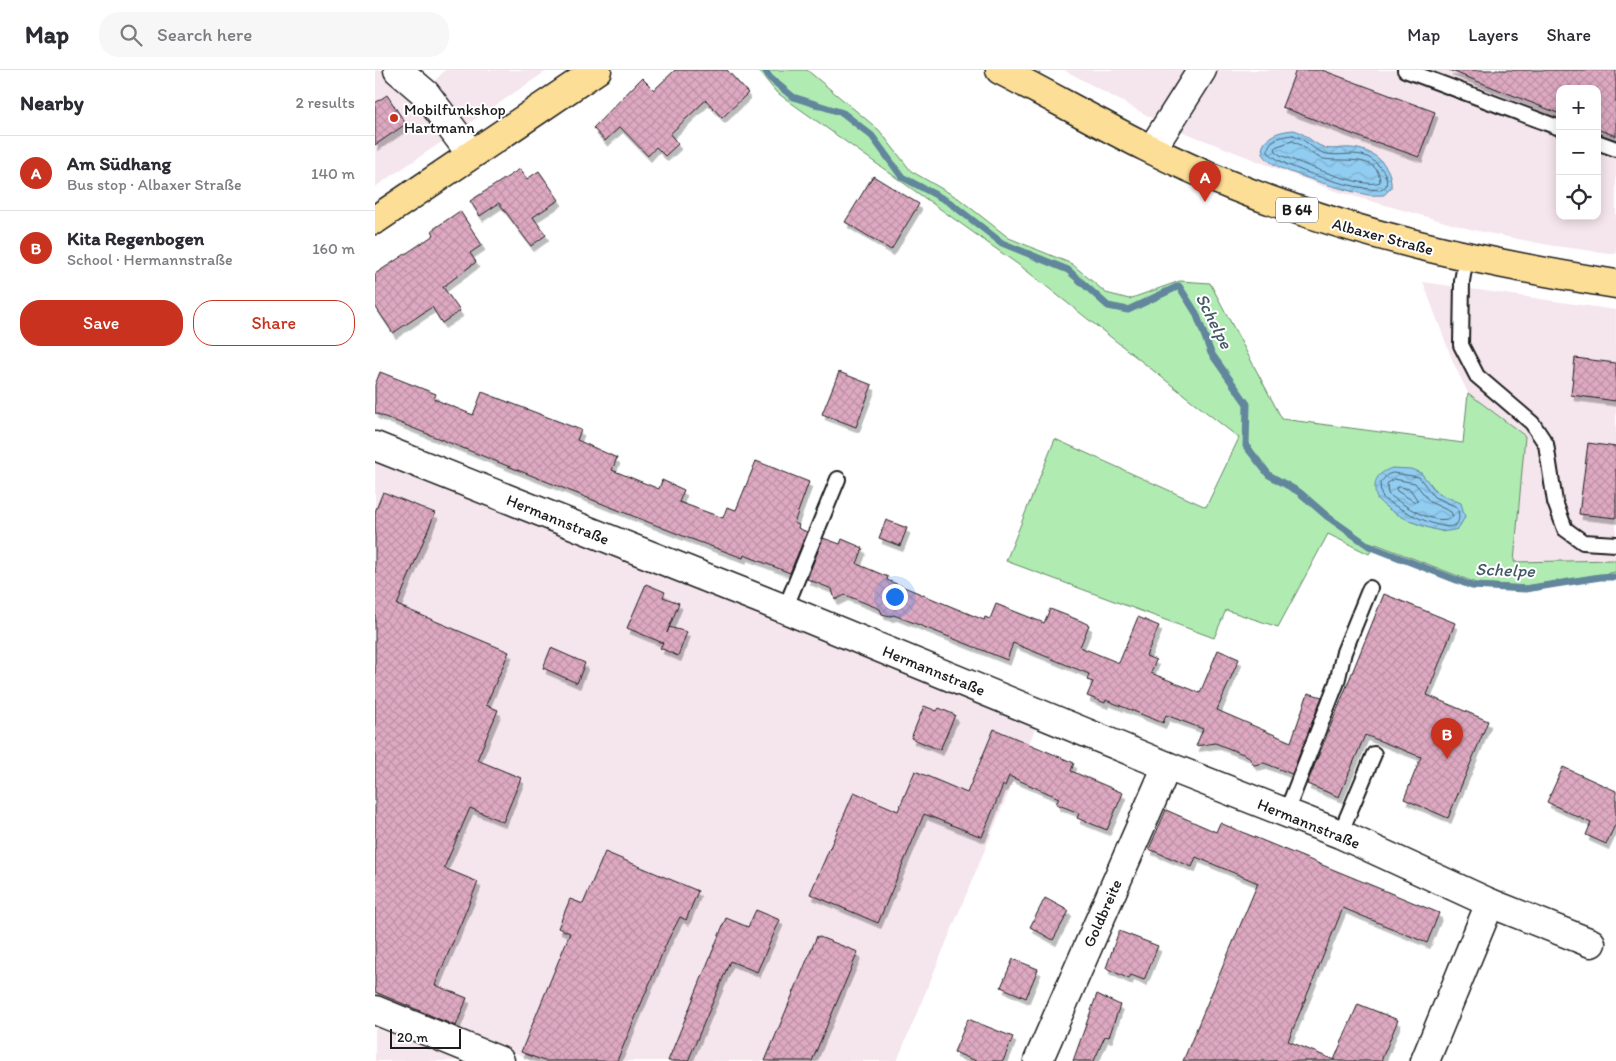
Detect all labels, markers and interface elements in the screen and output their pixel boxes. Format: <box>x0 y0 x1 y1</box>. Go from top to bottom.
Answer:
search box <box>99 12 449 57</box>
text: Map <box>25 20 69 49</box>
icon: search <box>117 21 145 49</box>
text: Search here <box>157 23 252 46</box>
text: Map <box>1407 24 1440 46</box>
text: Layers <box>1468 24 1518 46</box>
text: Share <box>1546 24 1591 46</box>
map controls <box>1556 85 1601 220</box>
button: + <box>1556 85 1601 130</box>
text: Nearby <box>20 90 84 115</box>
text: 2 results <box>295 93 355 112</box>
place label: Mobilfunkshop Hartmann <box>404 100 506 137</box>
marker: Mobilfunkshop Hartmann <box>388 112 400 124</box>
button: − <box>1556 130 1601 175</box>
text: Am Südhang <box>67 152 171 175</box>
pin: A <box>1189 161 1221 202</box>
text: A <box>31 164 41 183</box>
text: 140 m <box>311 164 355 183</box>
text: Bus stop · Albaxer Straße <box>67 175 242 194</box>
button: locate <box>1556 175 1601 220</box>
road number: B 64 <box>1276 198 1318 222</box>
street label: Albaxer Straße <box>1330 214 1436 259</box>
text: Kita Regenbogen <box>67 227 204 250</box>
text: B <box>31 239 41 258</box>
text: 160 m <box>312 239 355 258</box>
text: School · Hermannstraße <box>67 250 233 269</box>
water label: Schelpe <box>1191 289 1238 354</box>
button: Save <box>20 300 183 346</box>
button: Share <box>193 300 355 346</box>
street label: Hermannstraße <box>504 490 612 549</box>
water label: Schelpe <box>1475 558 1537 582</box>
your location <box>882 584 908 610</box>
street label: Hermannstraße <box>880 641 988 700</box>
pin: B <box>1431 718 1463 759</box>
street label: Hermannstraße <box>1255 794 1363 853</box>
street label: Goldbreite <box>1079 876 1126 950</box>
scale bar <box>390 1026 461 1049</box>
text: 20 m <box>397 1029 428 1046</box>

